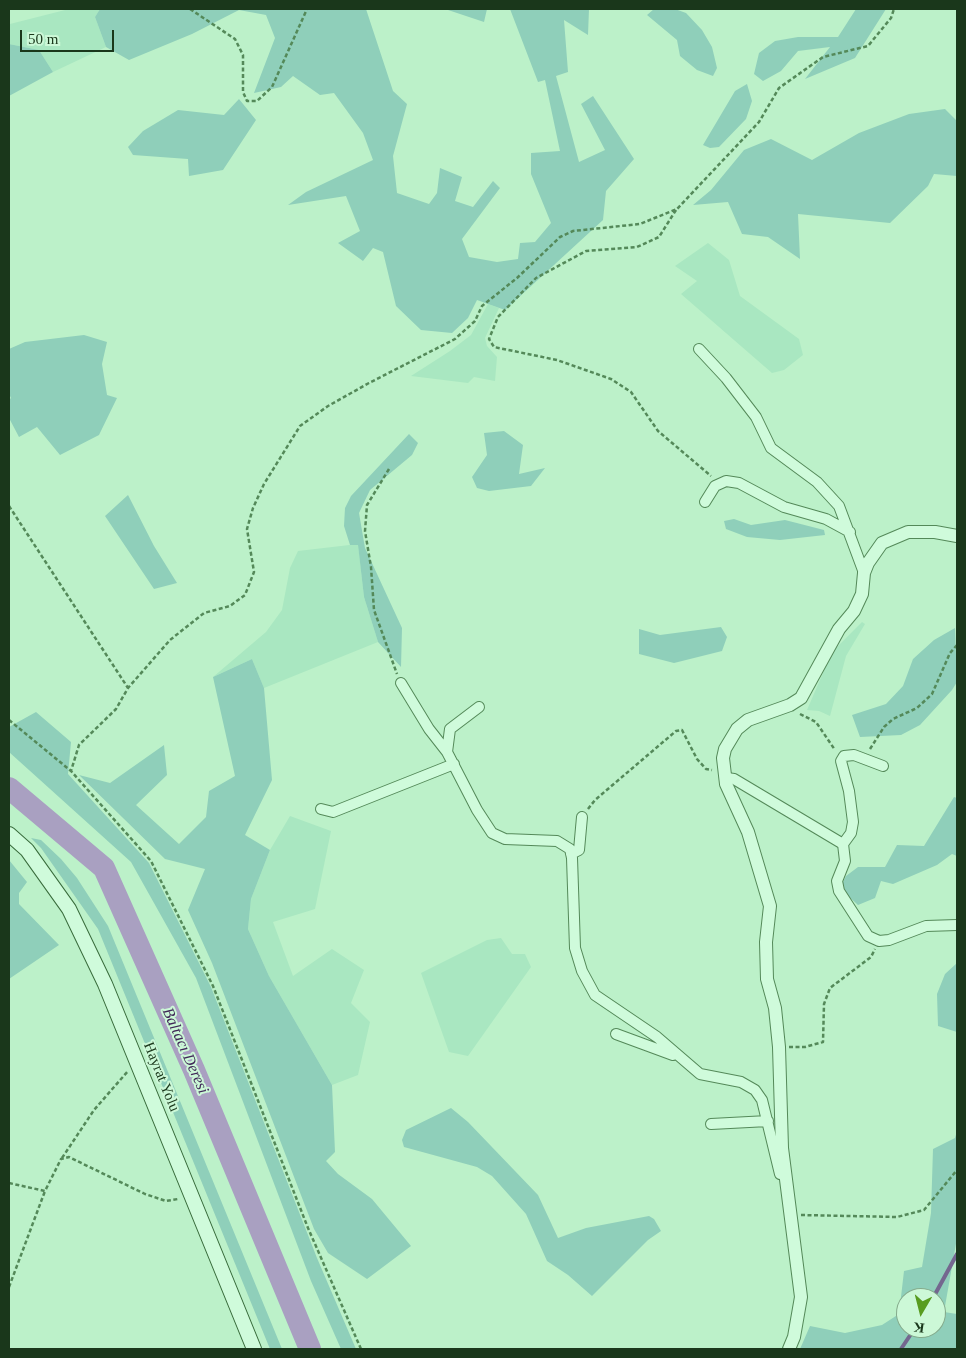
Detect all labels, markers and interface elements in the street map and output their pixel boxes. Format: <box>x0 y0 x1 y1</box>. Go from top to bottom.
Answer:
scale bar <box>22 20 116 52</box>
text: 50 m <box>28 31 58 47</box>
water label: Baltacı Deresi <box>157 1005 213 1097</box>
street label: Hayrat Yolu <box>139 1040 183 1114</box>
north arrow <box>896 1288 946 1338</box>
text: K <box>913 1319 925 1336</box>

